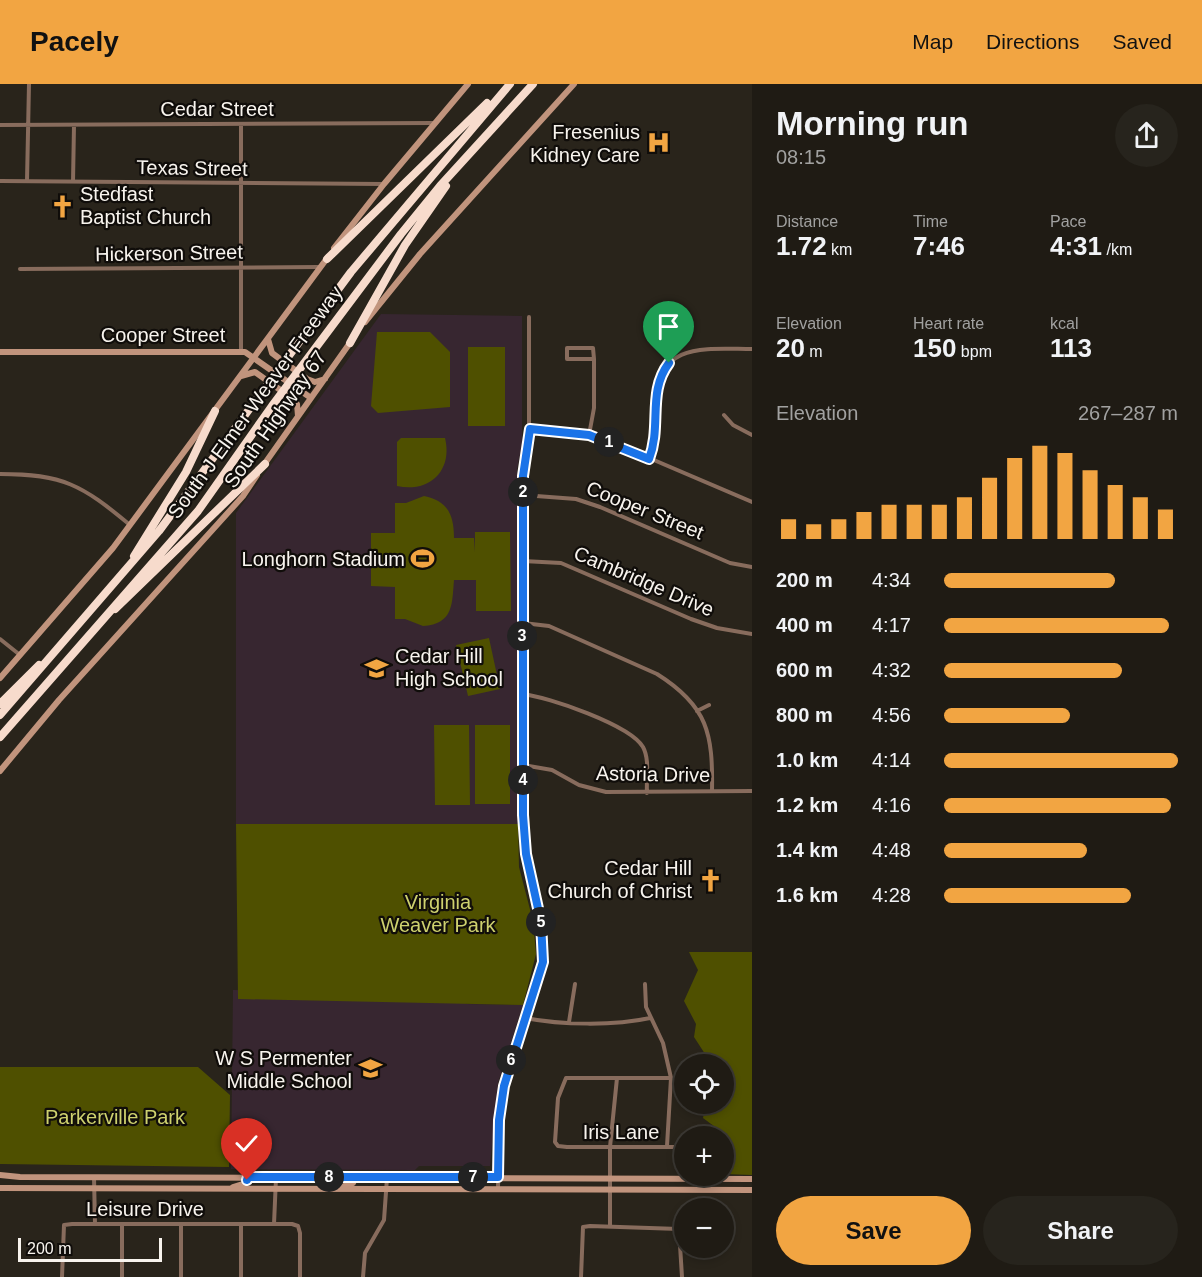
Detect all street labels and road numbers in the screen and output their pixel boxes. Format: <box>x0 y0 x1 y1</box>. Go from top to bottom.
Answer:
street label: Cedar Street <box>160 98 274 120</box>
street label: Texas Street <box>136 156 248 180</box>
street label: Hickerson Street <box>95 241 244 265</box>
street label: South J Elmer Weaver Freeway <box>163 281 347 523</box>
street label: Cooper Street <box>101 324 226 346</box>
street label: South Highway 67 <box>219 346 331 492</box>
street label: Cooper Street <box>583 476 707 544</box>
street label: Cambridge Drive <box>571 542 717 620</box>
street label: Astoria Drive <box>596 762 710 786</box>
street label: Iris Lane <box>583 1121 659 1143</box>
street label: Leisure Drive <box>86 1198 204 1220</box>

